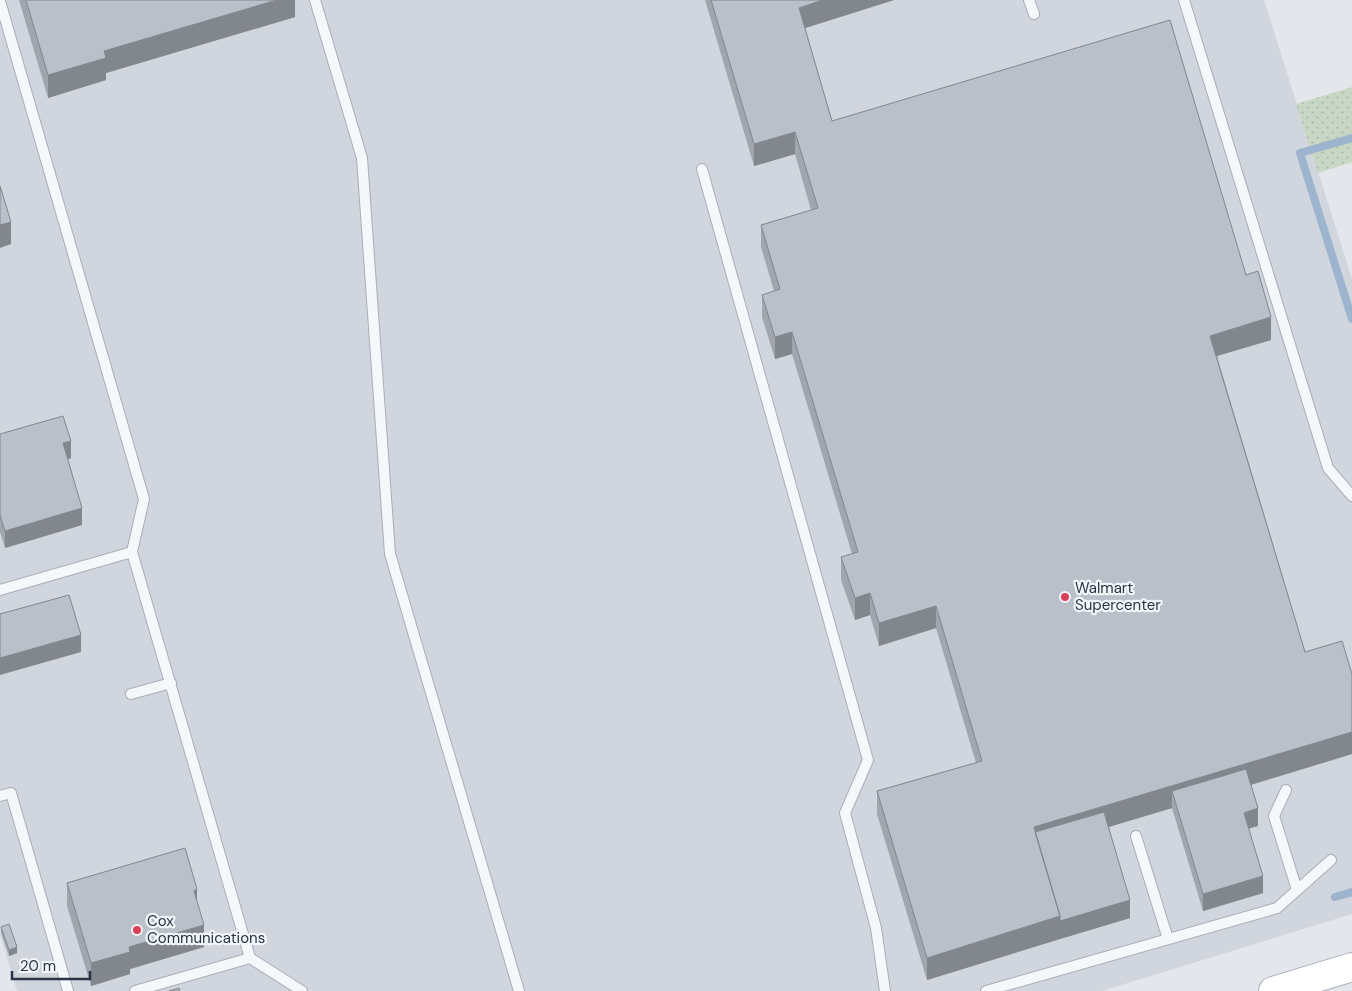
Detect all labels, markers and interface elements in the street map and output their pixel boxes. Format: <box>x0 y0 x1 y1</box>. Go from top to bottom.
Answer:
place label: Walmart Supercenter <box>1075 578 1161 615</box>
marker: Walmart Supercenter <box>1059 591 1071 603</box>
place label: Cox Communications <box>147 911 265 948</box>
marker: Cox Communications <box>131 924 143 936</box>
scale bar <box>12 948 90 980</box>
text: 20 m <box>20 956 56 976</box>

